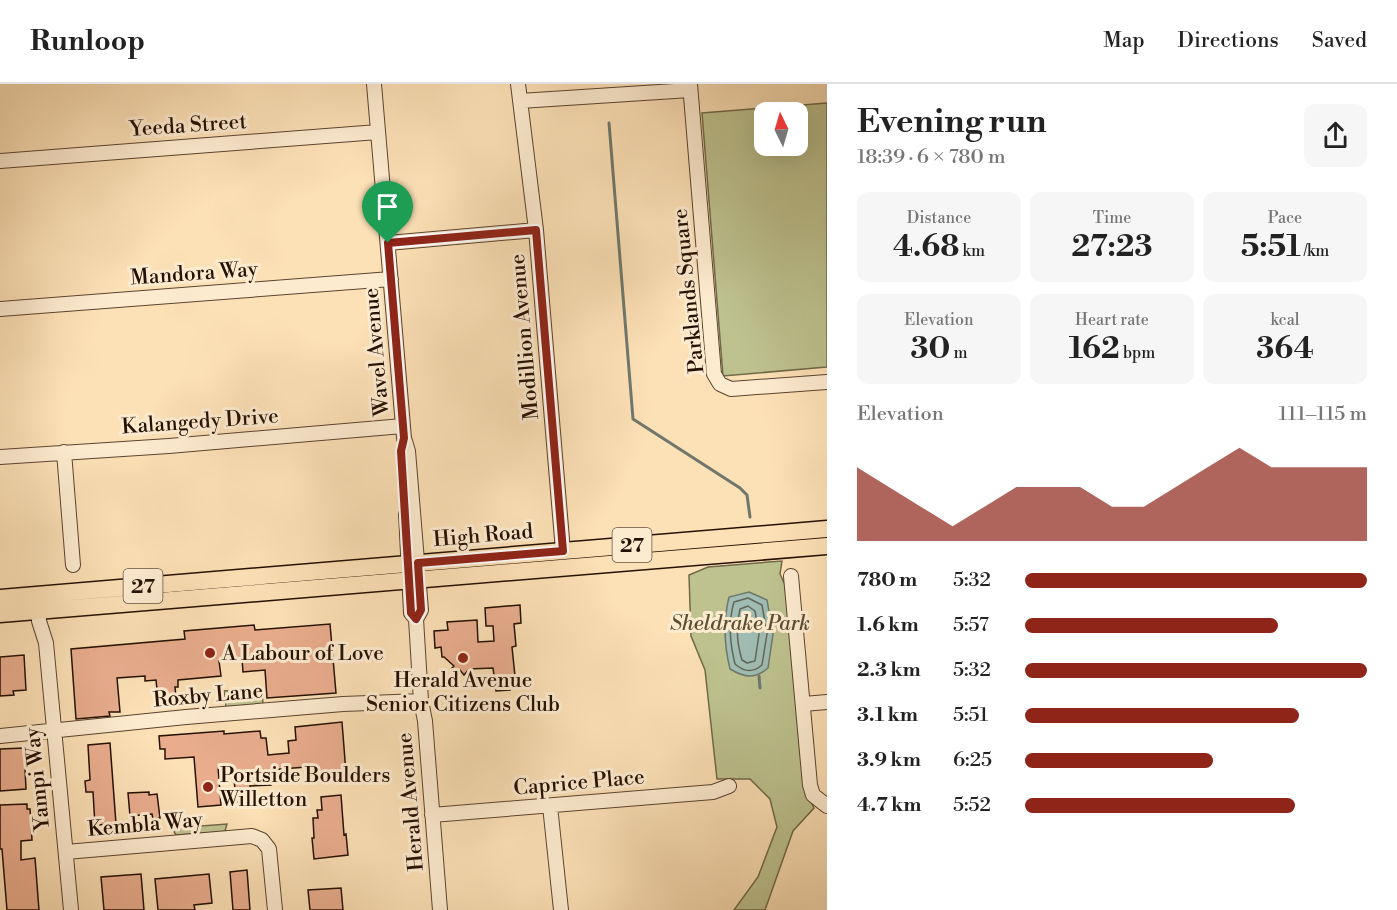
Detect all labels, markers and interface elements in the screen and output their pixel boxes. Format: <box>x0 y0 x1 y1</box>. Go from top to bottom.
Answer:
text: Runloop <box>30 24 145 59</box>
text: Map <box>1103 28 1145 54</box>
text: Directions <box>1178 28 1279 54</box>
text: Saved <box>1312 28 1367 54</box>
north arrow <box>754 102 808 156</box>
map controls <box>754 102 808 156</box>
text: Evening run <box>857 102 1046 143</box>
button: share <box>1304 104 1367 167</box>
street label: Yeeda Street <box>128 109 248 143</box>
text: 18:39 · 6 × 780 m <box>857 145 1005 170</box>
pin <box>362 181 413 243</box>
icon: arrive <box>371 190 404 223</box>
street label: Parklands Square <box>667 207 711 375</box>
text: Distance <box>907 208 971 228</box>
text: Time <box>1093 208 1131 228</box>
text: Pace <box>1268 208 1302 228</box>
text: 4.68 <box>893 228 959 266</box>
text: 27:23 <box>1071 228 1153 266</box>
text: 5:51 <box>1241 228 1301 266</box>
text: km <box>959 241 985 261</box>
text: /km <box>1301 241 1329 261</box>
street label: Modillion Avenue <box>505 253 545 421</box>
street label: Mandora Way <box>129 257 259 291</box>
street label: Wavel Avenue <box>358 287 396 418</box>
text: Elevation <box>904 310 974 330</box>
text: Heart rate <box>1075 310 1149 330</box>
text: kcal <box>1270 310 1300 330</box>
text: 30 <box>910 330 950 368</box>
text: 162 <box>1069 330 1120 368</box>
text: 364 <box>1256 330 1314 368</box>
text: m <box>950 343 968 363</box>
text: bpm <box>1120 343 1155 363</box>
text: Elevation <box>857 402 944 427</box>
text: 111–115 m <box>1279 402 1367 427</box>
street label: Kalangedy Drive <box>121 404 280 440</box>
street label: High Road <box>432 519 534 553</box>
road number: 27 <box>612 528 652 562</box>
text: 780 m <box>857 568 917 593</box>
text: 5:32 <box>953 568 991 593</box>
road number: 27 <box>124 569 162 603</box>
park label: Sheldrake Park <box>670 611 810 637</box>
text: 1.6 km <box>857 613 919 638</box>
text: 5:57 <box>953 613 989 638</box>
place label: A Labour of Love <box>221 641 384 667</box>
marker: A Labour of Love <box>203 646 217 660</box>
marker: Herald Avenue Senior Citizens Club <box>456 651 470 665</box>
text: 2.3 km <box>857 658 921 683</box>
text: 5:32 <box>953 658 991 683</box>
place label: Herald Avenue Senior Citizens Club <box>366 668 560 718</box>
street label: Roxby Lane <box>152 678 264 714</box>
text: 3.1 km <box>857 703 918 728</box>
text: 5:51 <box>953 703 988 728</box>
street label: Yampi Way <box>20 725 56 833</box>
street label: Herald Avenue <box>392 732 430 872</box>
text: 3.9 km <box>857 748 921 773</box>
text: 6:25 <box>953 748 992 773</box>
place label: Portside Boulders Willetton <box>219 763 390 813</box>
street label: Caprice Place <box>512 764 646 802</box>
marker: Portside Boulders Willetton <box>201 780 215 794</box>
text: 4.7 km <box>857 793 921 818</box>
text: 5:52 <box>953 793 991 818</box>
street label: Kembla Way <box>86 807 205 843</box>

